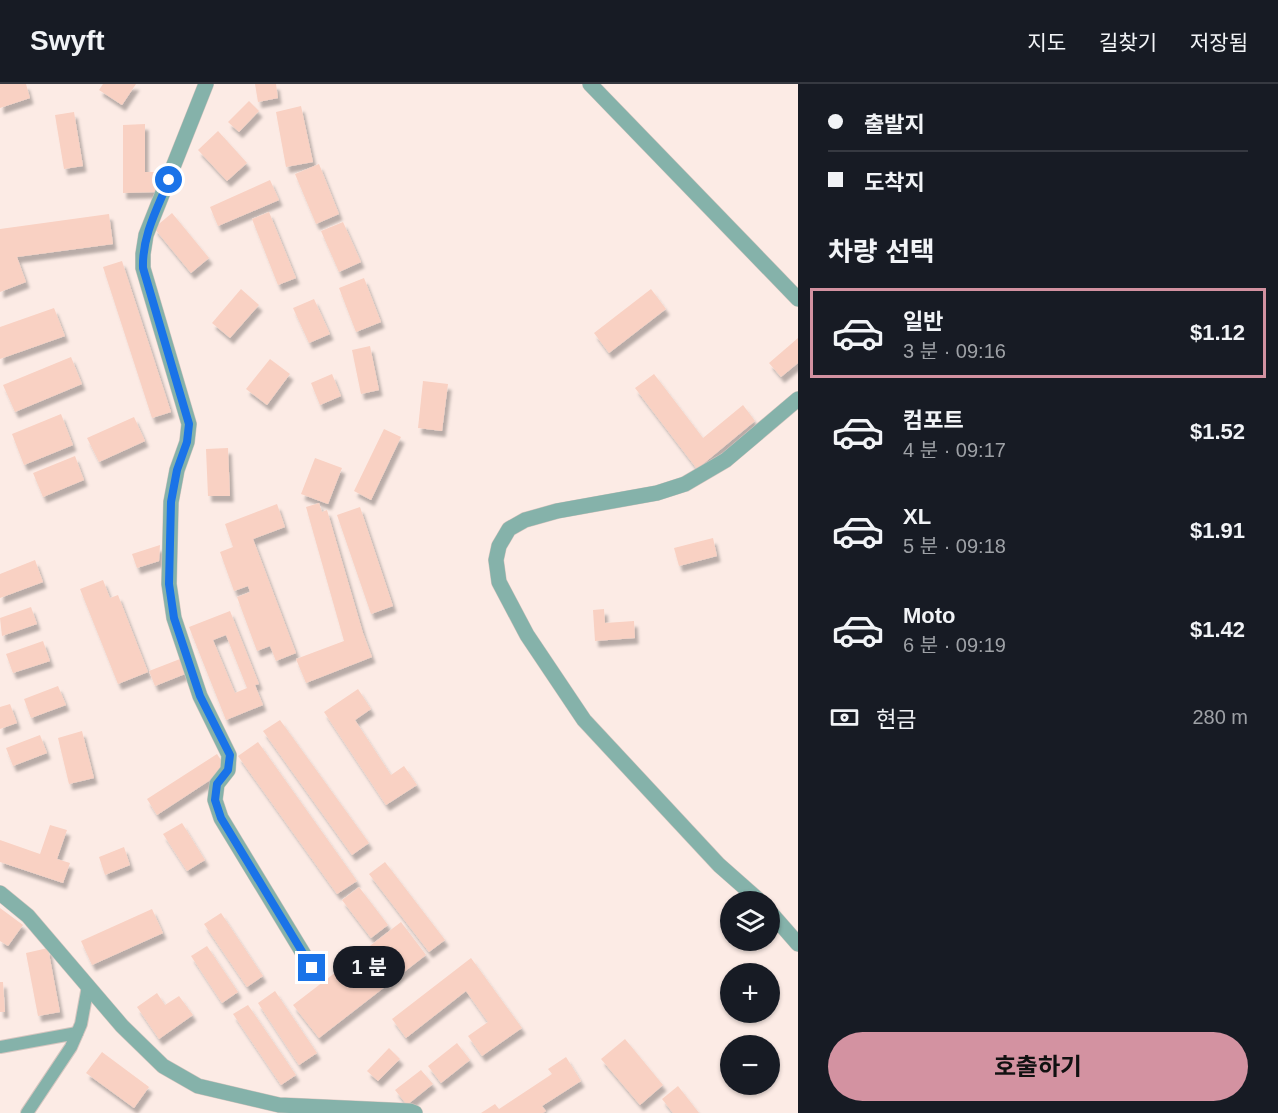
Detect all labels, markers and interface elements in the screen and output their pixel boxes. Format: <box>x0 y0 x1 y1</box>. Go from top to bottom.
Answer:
text: Swyft <box>30 25 105 56</box>
text: 지도 <box>1027 31 1066 54</box>
text: 길찾기 <box>1099 31 1157 54</box>
text: 저장됨 <box>1190 31 1248 54</box>
text: 출발지 <box>864 112 925 137</box>
route start <box>155 166 182 193</box>
text: 도착지 <box>864 170 925 195</box>
text: 차량 선택 <box>828 237 935 267</box>
icon: car <box>831 306 885 360</box>
text: 일반 <box>903 309 943 334</box>
text: $1.12 <box>1190 320 1245 345</box>
text: 3 분 · 09:16 <box>903 340 1006 362</box>
icon: car <box>831 405 885 459</box>
text: 컴포트 <box>903 408 964 433</box>
text: $1.52 <box>1190 419 1245 444</box>
text: 4 분 · 09:17 <box>903 439 1006 461</box>
icon: car <box>831 504 885 558</box>
text: XL <box>903 504 931 529</box>
text: $1.91 <box>1190 518 1245 543</box>
text: 5 분 · 09:18 <box>903 535 1006 557</box>
icon: car <box>831 603 885 657</box>
text: Moto <box>903 603 956 628</box>
text: $1.42 <box>1190 617 1245 642</box>
text: 6 분 · 09:19 <box>903 634 1006 656</box>
icon: cash <box>828 701 861 734</box>
text: 280 m <box>1192 706 1248 728</box>
text: 현금 <box>876 707 916 732</box>
map controls <box>720 891 780 1095</box>
button: layers <box>720 891 780 951</box>
callout: 1 분 <box>333 947 405 989</box>
route end <box>298 954 325 981</box>
text: 1 분 <box>351 956 387 978</box>
button: + <box>720 963 780 1023</box>
button: 호출하기 <box>828 1032 1248 1101</box>
button: − <box>720 1035 780 1095</box>

